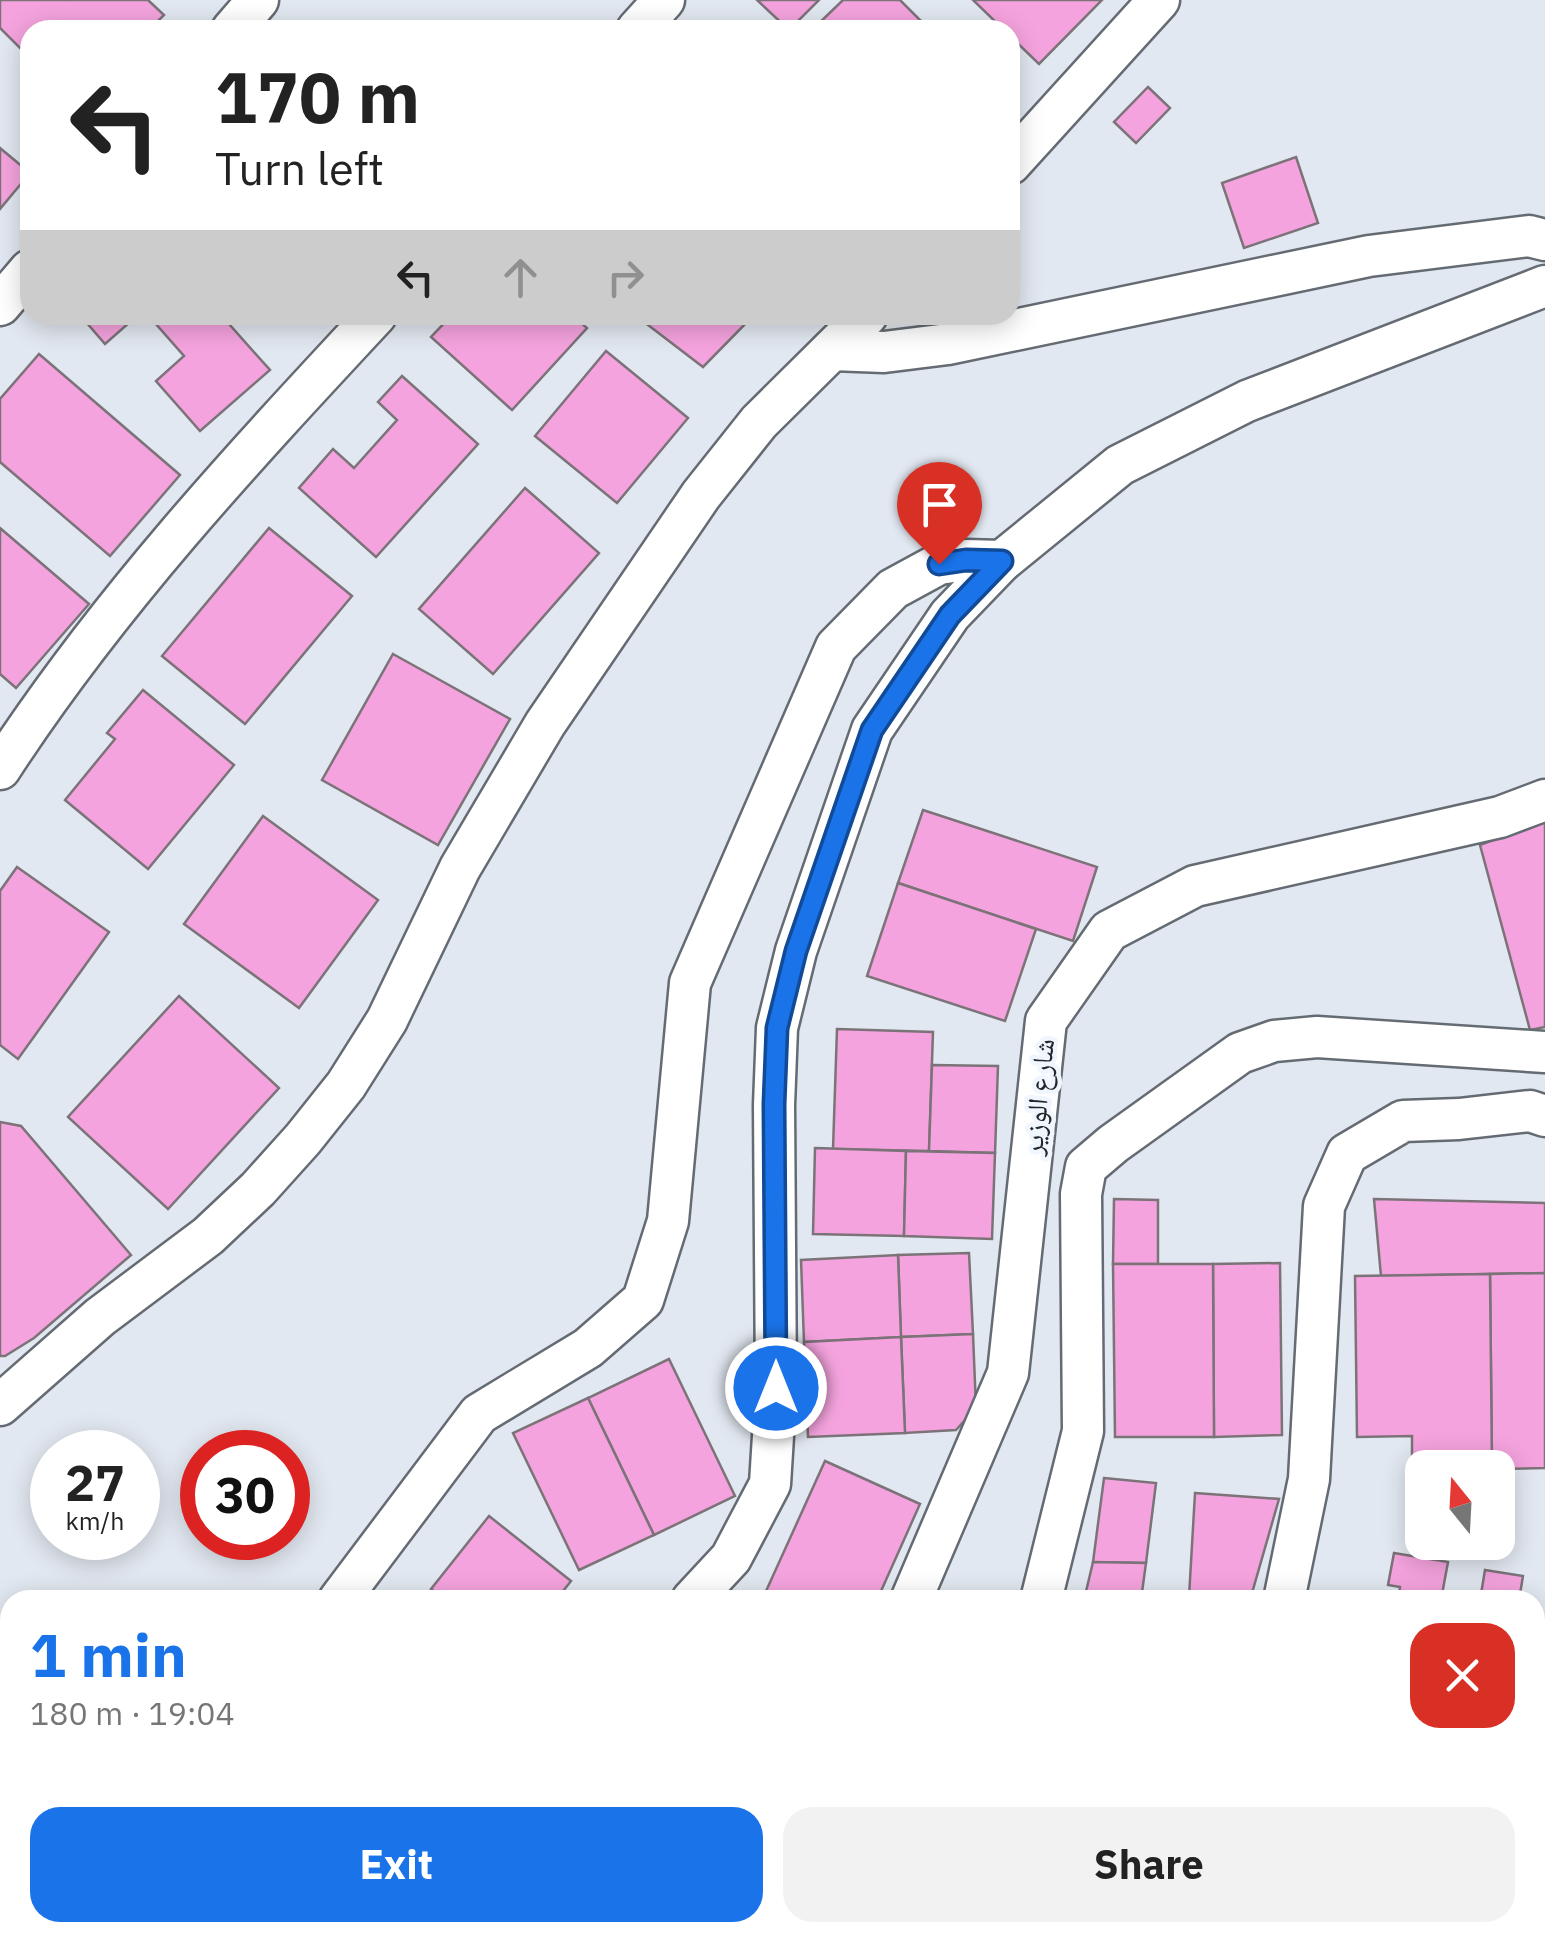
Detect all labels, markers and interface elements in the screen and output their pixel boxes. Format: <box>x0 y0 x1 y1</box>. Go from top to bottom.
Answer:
text: 170 m <box>215 51 420 142</box>
icon: left <box>50 60 180 190</box>
text: Turn left <box>215 139 384 197</box>
icon: left <box>388 250 443 305</box>
icon: ahead <box>493 250 548 305</box>
icon: right <box>598 250 653 305</box>
pin <box>897 462 982 565</box>
icon: arrive <box>912 477 967 532</box>
street label: شارع الوزير <box>1013 1037 1062 1158</box>
position arrow <box>724 1336 828 1440</box>
speed limit sign: 30 <box>180 1430 310 1560</box>
text: 27 <box>65 1450 125 1515</box>
north arrow <box>1405 1450 1515 1560</box>
map controls <box>1405 1450 1515 1560</box>
text: km/h <box>66 1504 124 1537</box>
text: 1 min <box>30 1615 187 1694</box>
button: close <box>1410 1623 1515 1728</box>
text: 180 m · 19:04 <box>30 1692 235 1734</box>
button: Exit <box>30 1807 763 1922</box>
button: Share <box>783 1807 1515 1922</box>

